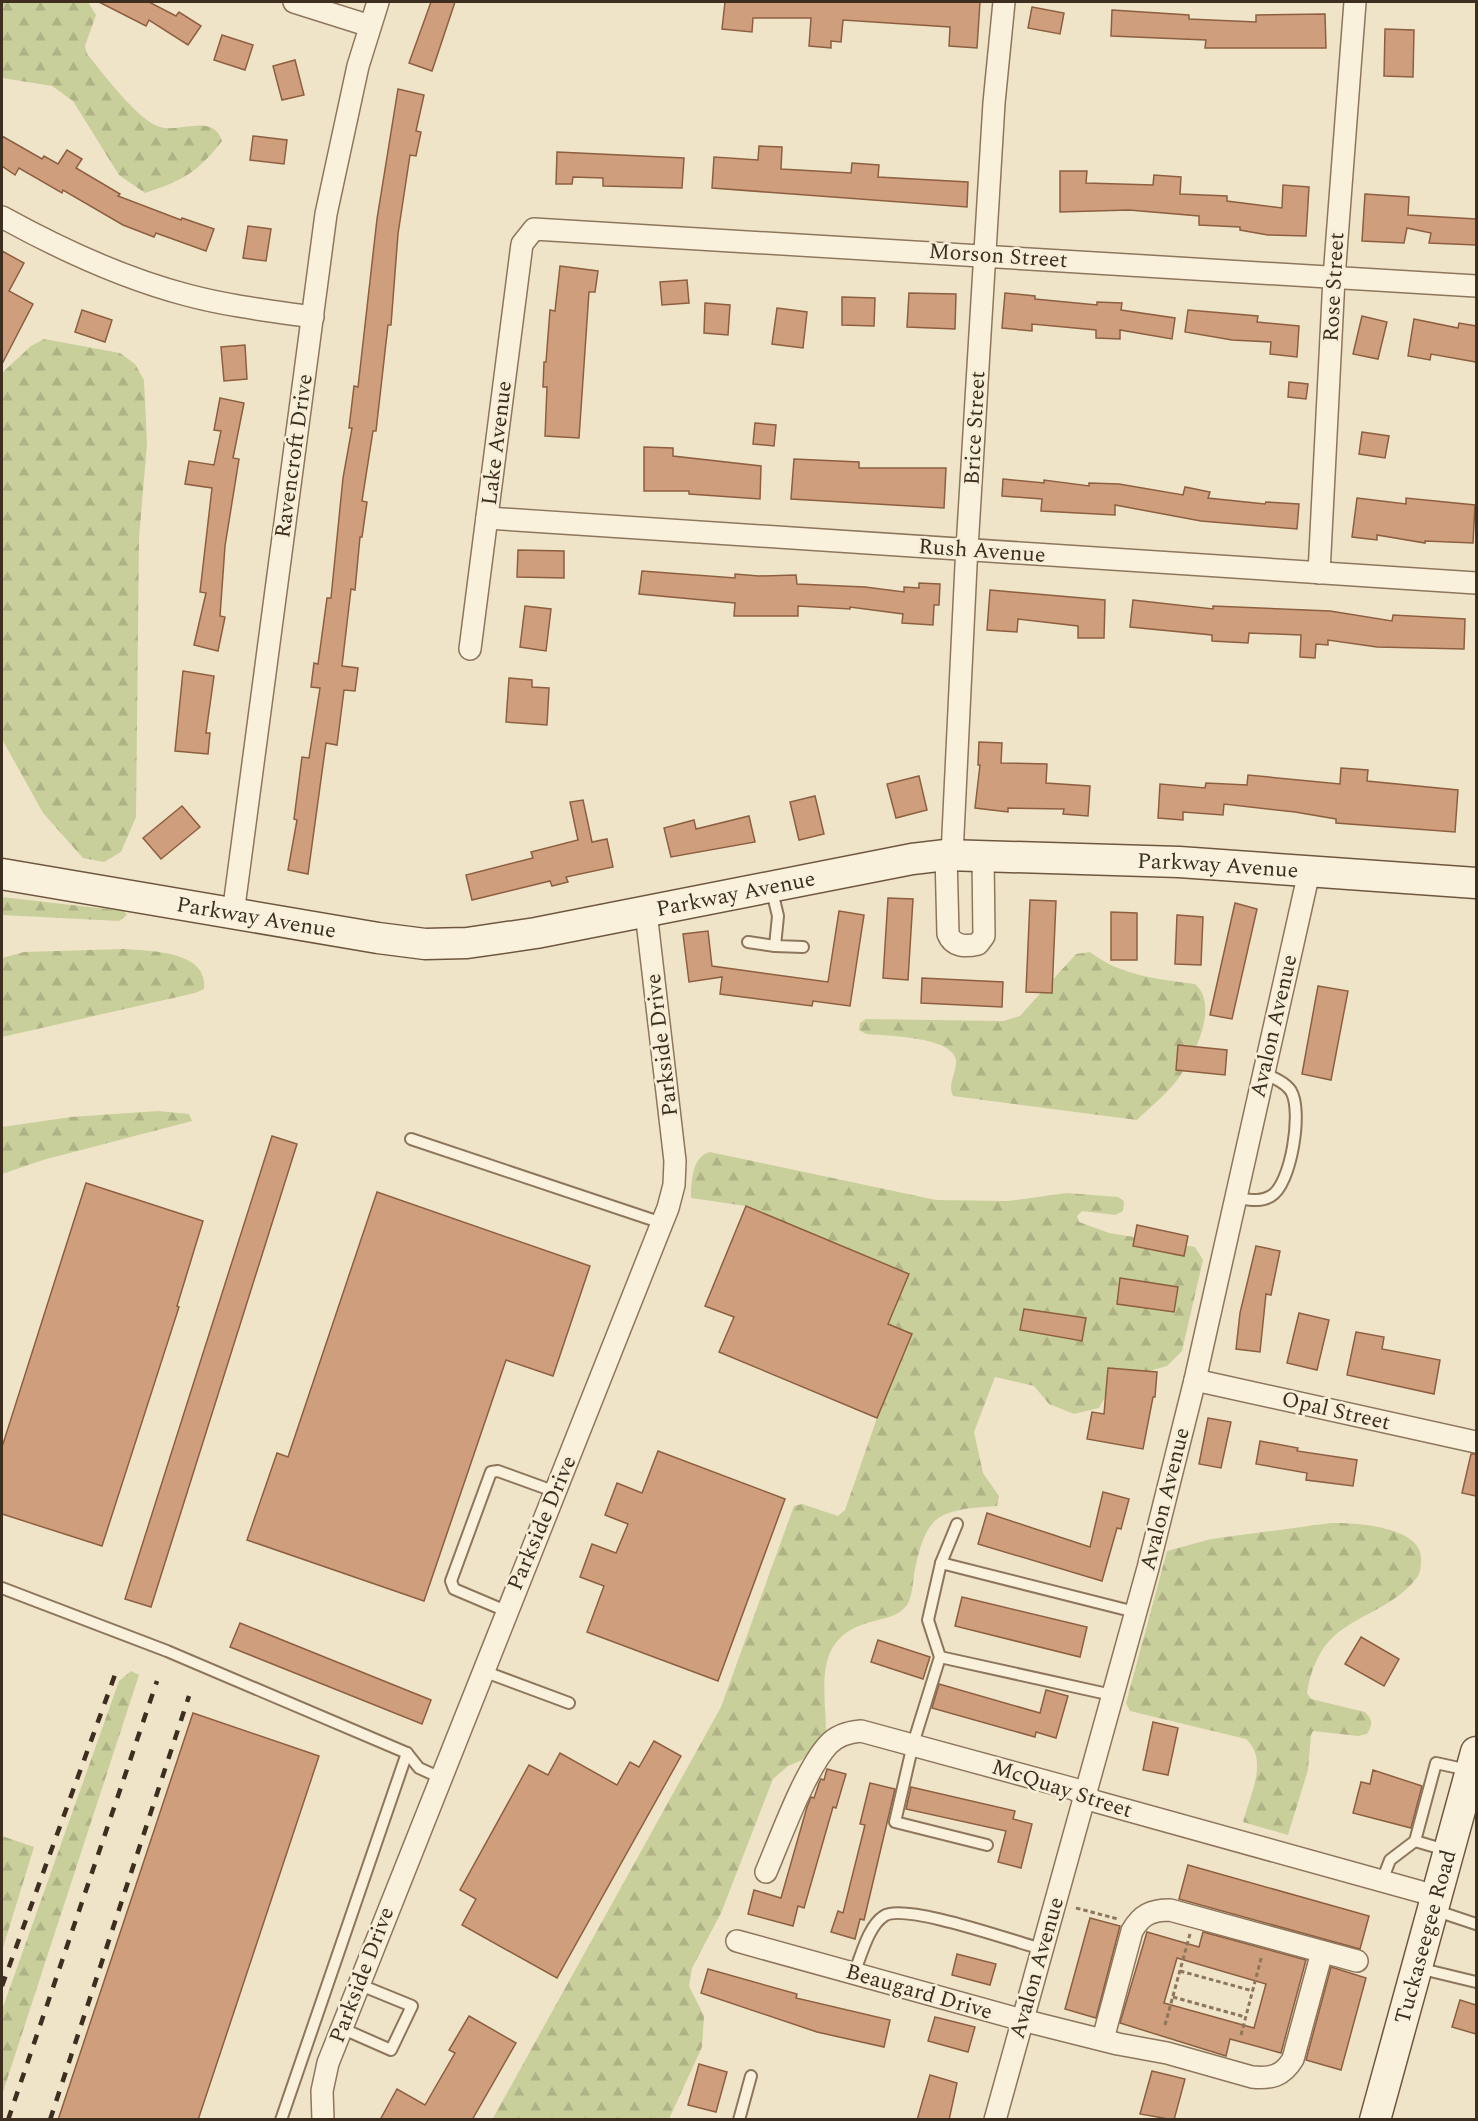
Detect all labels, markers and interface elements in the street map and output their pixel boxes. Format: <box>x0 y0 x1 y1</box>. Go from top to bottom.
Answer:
street label: Rose Street <box>1315 231 1353 343</box>
street label: Morson Street <box>927 235 1069 277</box>
street label: Brice Street <box>956 370 994 486</box>
street label: Ravencroft Drive <box>266 372 322 540</box>
street label: Lake Avenue <box>473 379 521 507</box>
street label: Rush Avenue <box>917 530 1047 572</box>
street label: Parkway Avenue <box>1137 844 1299 887</box>
street label: Parkway Avenue <box>653 862 818 925</box>
street label: Parkway Avenue <box>174 887 339 947</box>
street label: Avalon Avenue <box>1241 951 1307 1101</box>
street label: Parkside Drive <box>637 972 687 1118</box>
street label: Opal Street <box>1278 1382 1394 1440</box>
street label: Avalon Avenue <box>1131 1424 1199 1574</box>
street label: Parkside Drive <box>499 1450 585 1596</box>
street label: McQuay Street <box>987 1751 1137 1827</box>
street label: Tuckaseegee Road <box>1386 1846 1465 2028</box>
street label: Avalon Avenue <box>1001 1893 1073 2043</box>
street label: Parkside Drive <box>321 1902 403 2048</box>
street label: Beaugard Drive <box>842 1955 996 2029</box>

